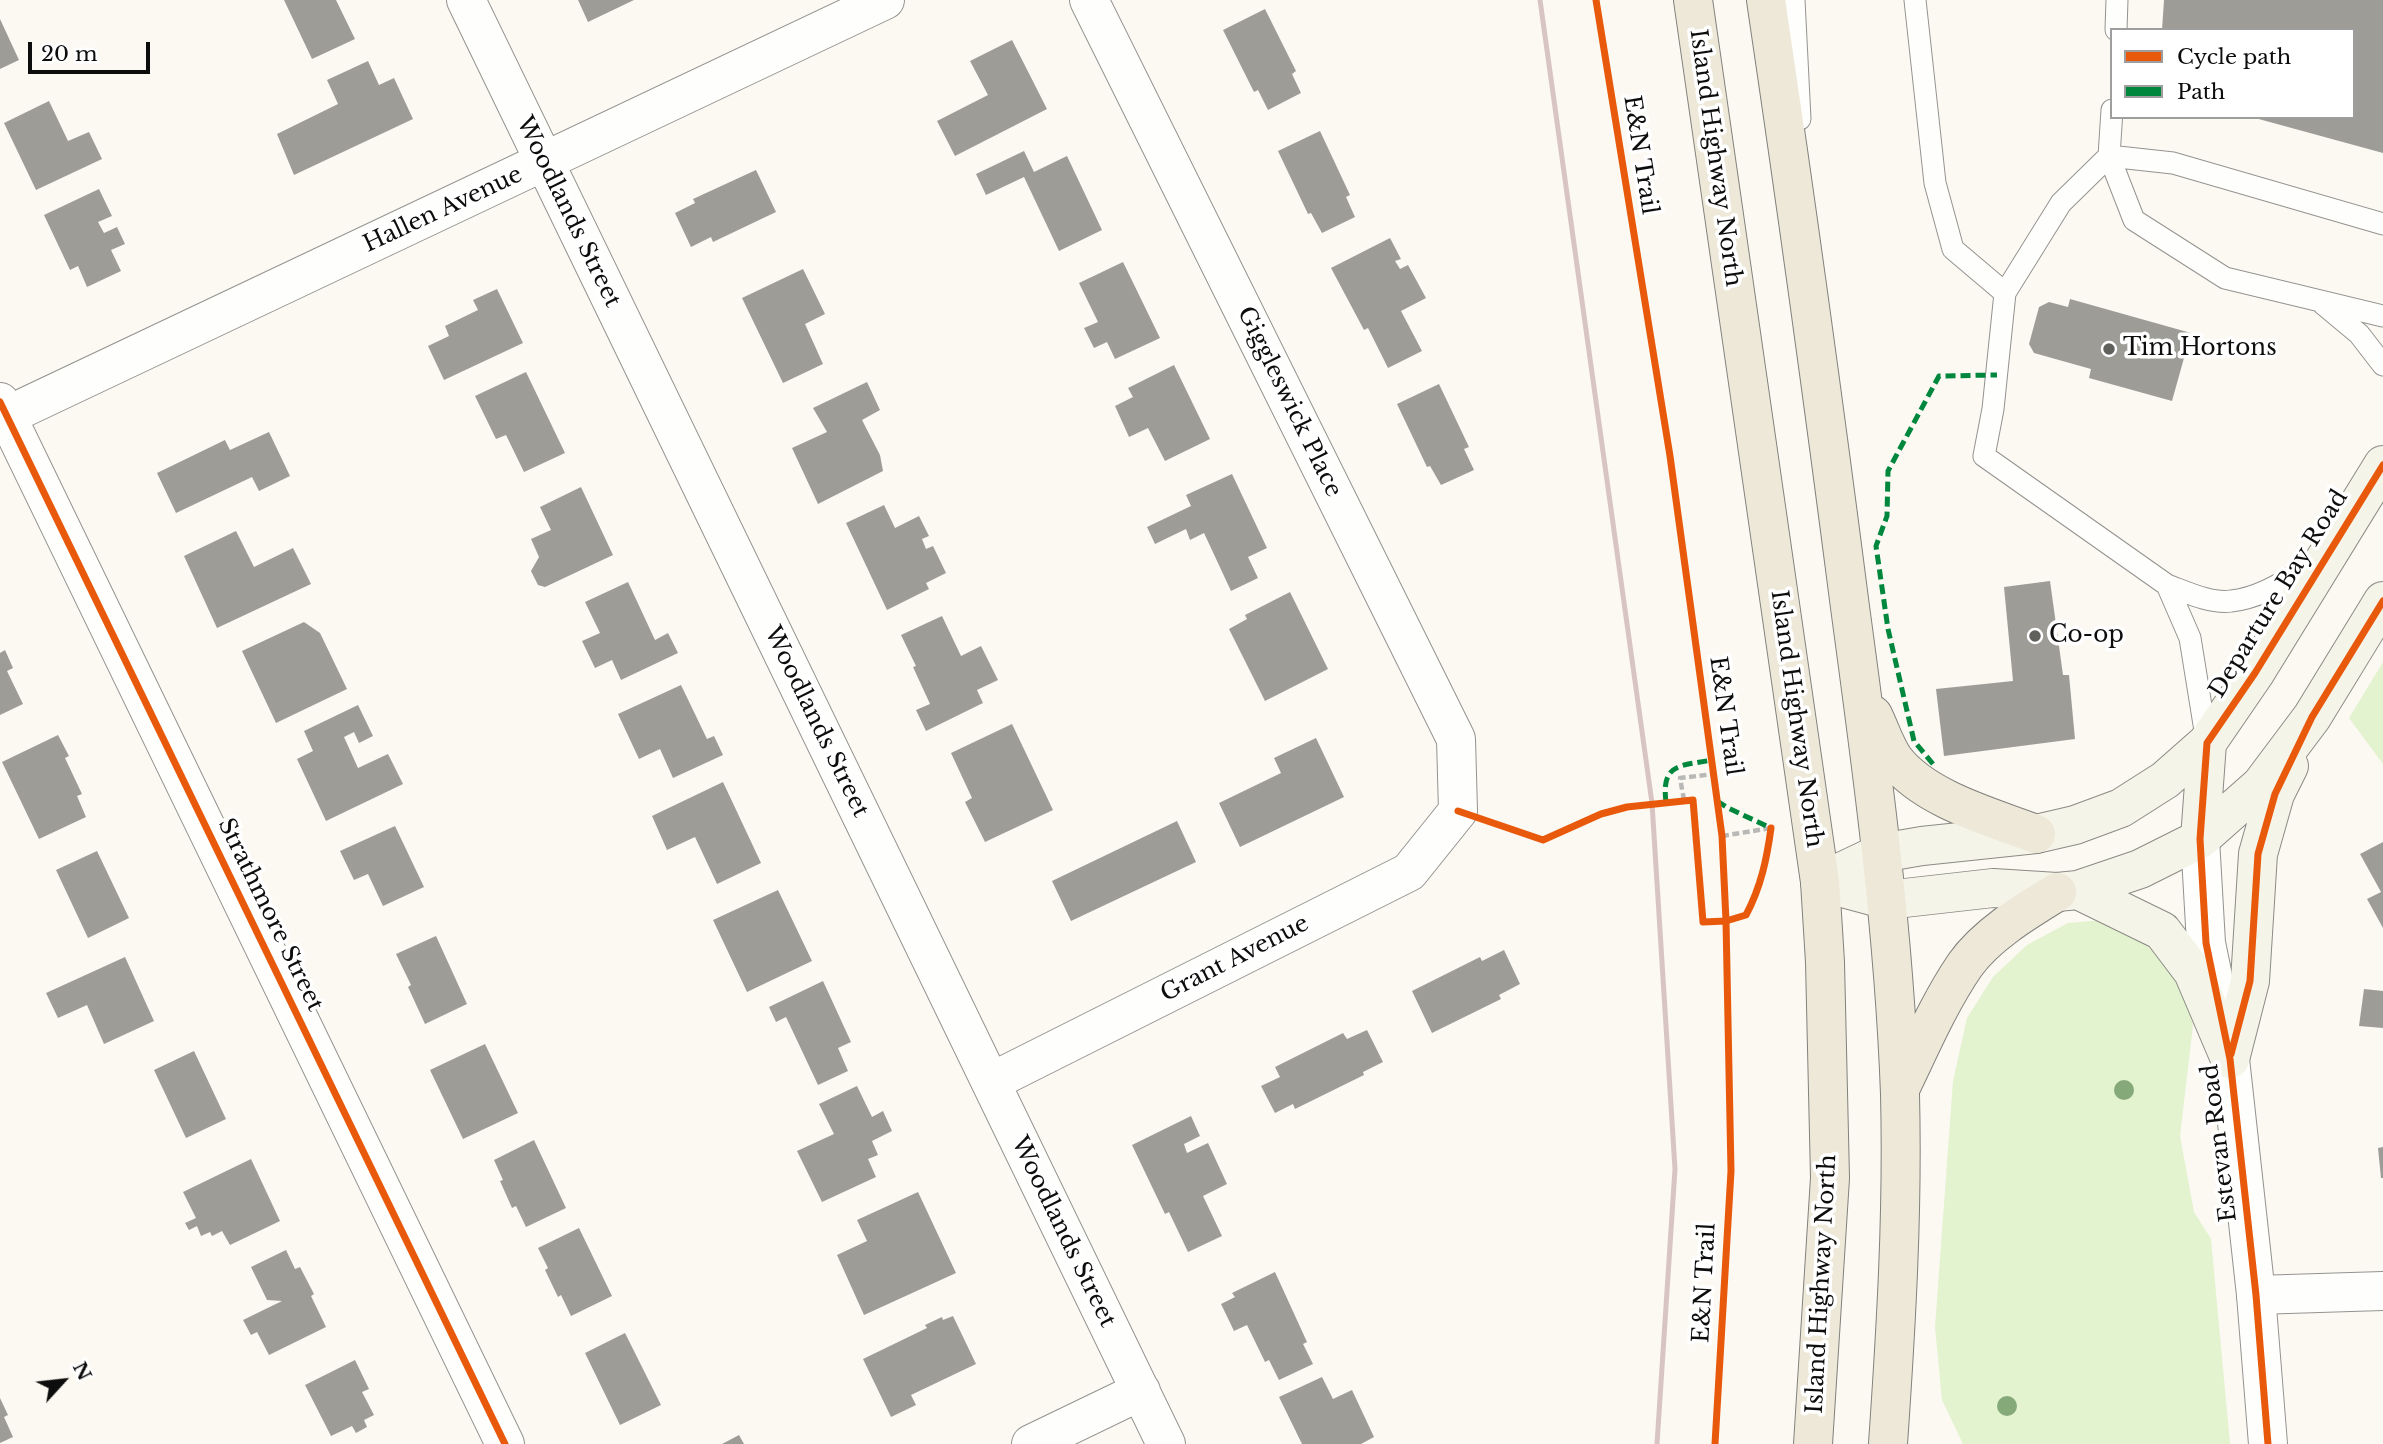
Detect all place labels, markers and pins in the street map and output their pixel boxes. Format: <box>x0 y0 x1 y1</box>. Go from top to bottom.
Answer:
place label: Tim Hortons <box>2123 335 2277 363</box>
marker: Tim Hortons <box>2101 341 2117 357</box>
place label: Co-op <box>2049 622 2124 650</box>
marker: Co-op <box>2027 628 2043 644</box>

